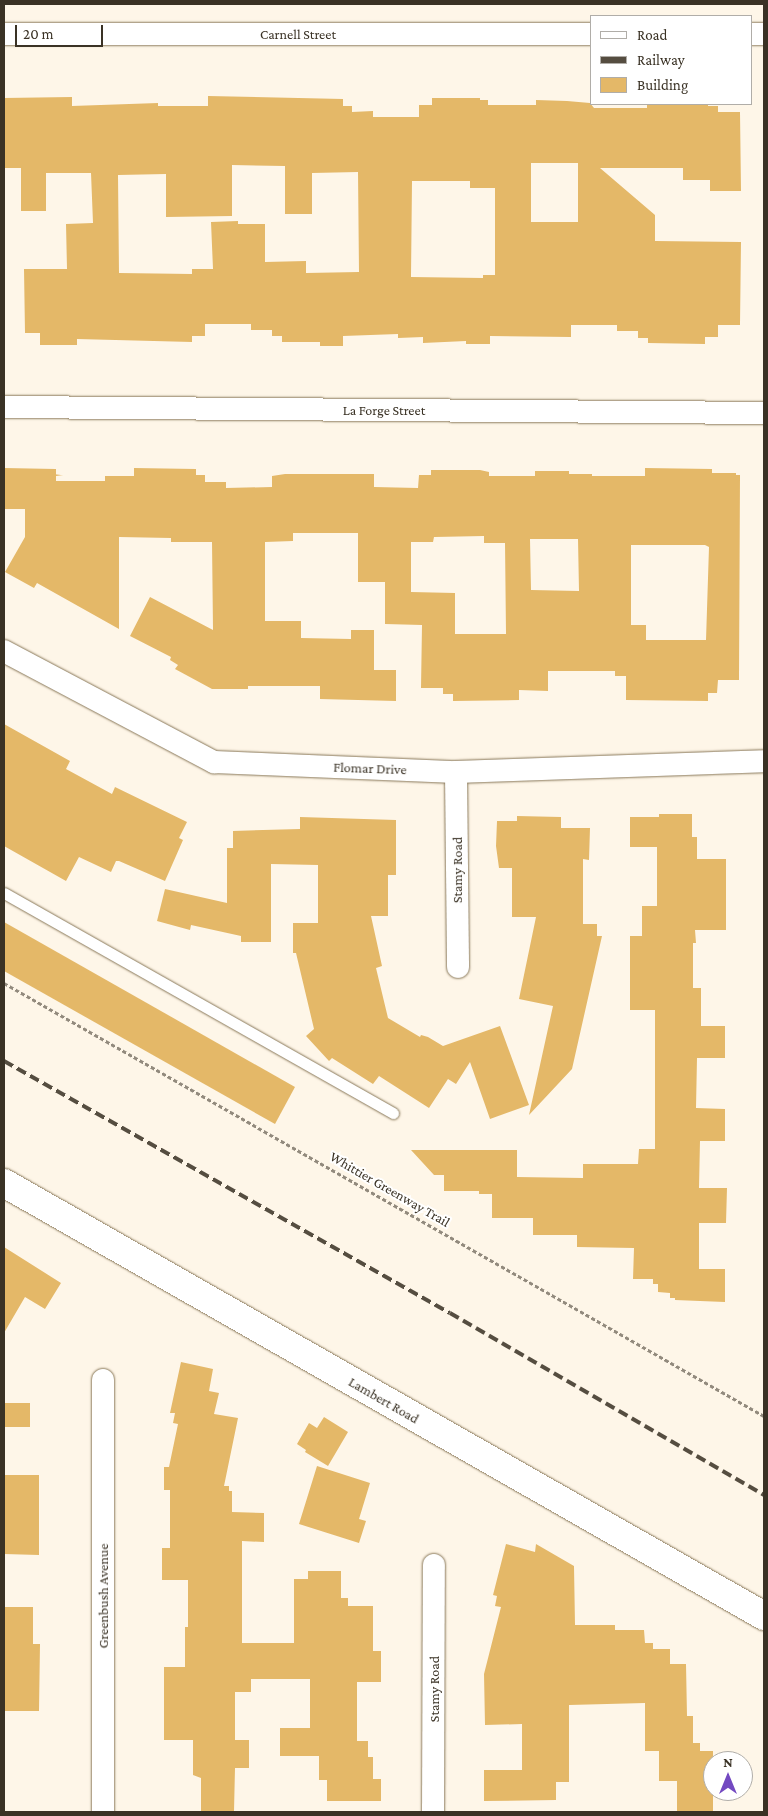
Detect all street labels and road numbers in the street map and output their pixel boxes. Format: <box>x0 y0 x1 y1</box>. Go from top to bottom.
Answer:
street label: Carnell Street <box>260 26 336 42</box>
street label: La Forge Street <box>343 402 425 418</box>
street label: Flomar Drive <box>333 758 407 778</box>
street label: Stamy Road <box>449 837 465 903</box>
street label: Whittier Greenway Trail <box>327 1148 453 1230</box>
street label: Lambert Road <box>346 1373 422 1427</box>
street label: Greenbush Avenue <box>95 1544 111 1648</box>
street label: Stamy Road <box>426 1656 442 1722</box>

